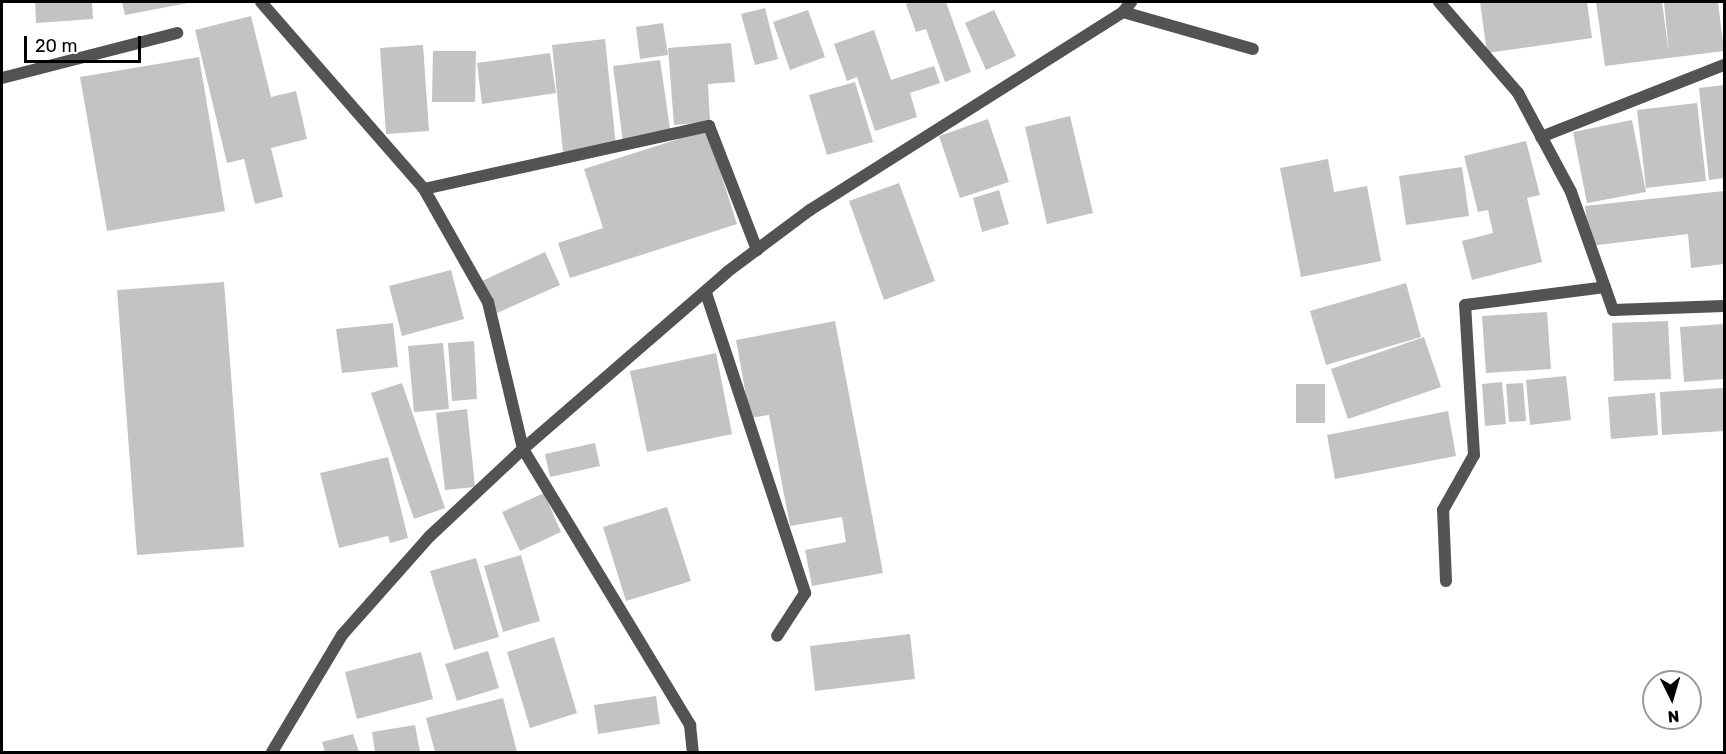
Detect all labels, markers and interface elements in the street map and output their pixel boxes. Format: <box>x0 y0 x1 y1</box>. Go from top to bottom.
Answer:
scale bar <box>27 24 144 62</box>
text: 20 m <box>35 35 77 57</box>
north arrow <box>1642 670 1702 730</box>
text: N <box>1667 706 1680 726</box>

